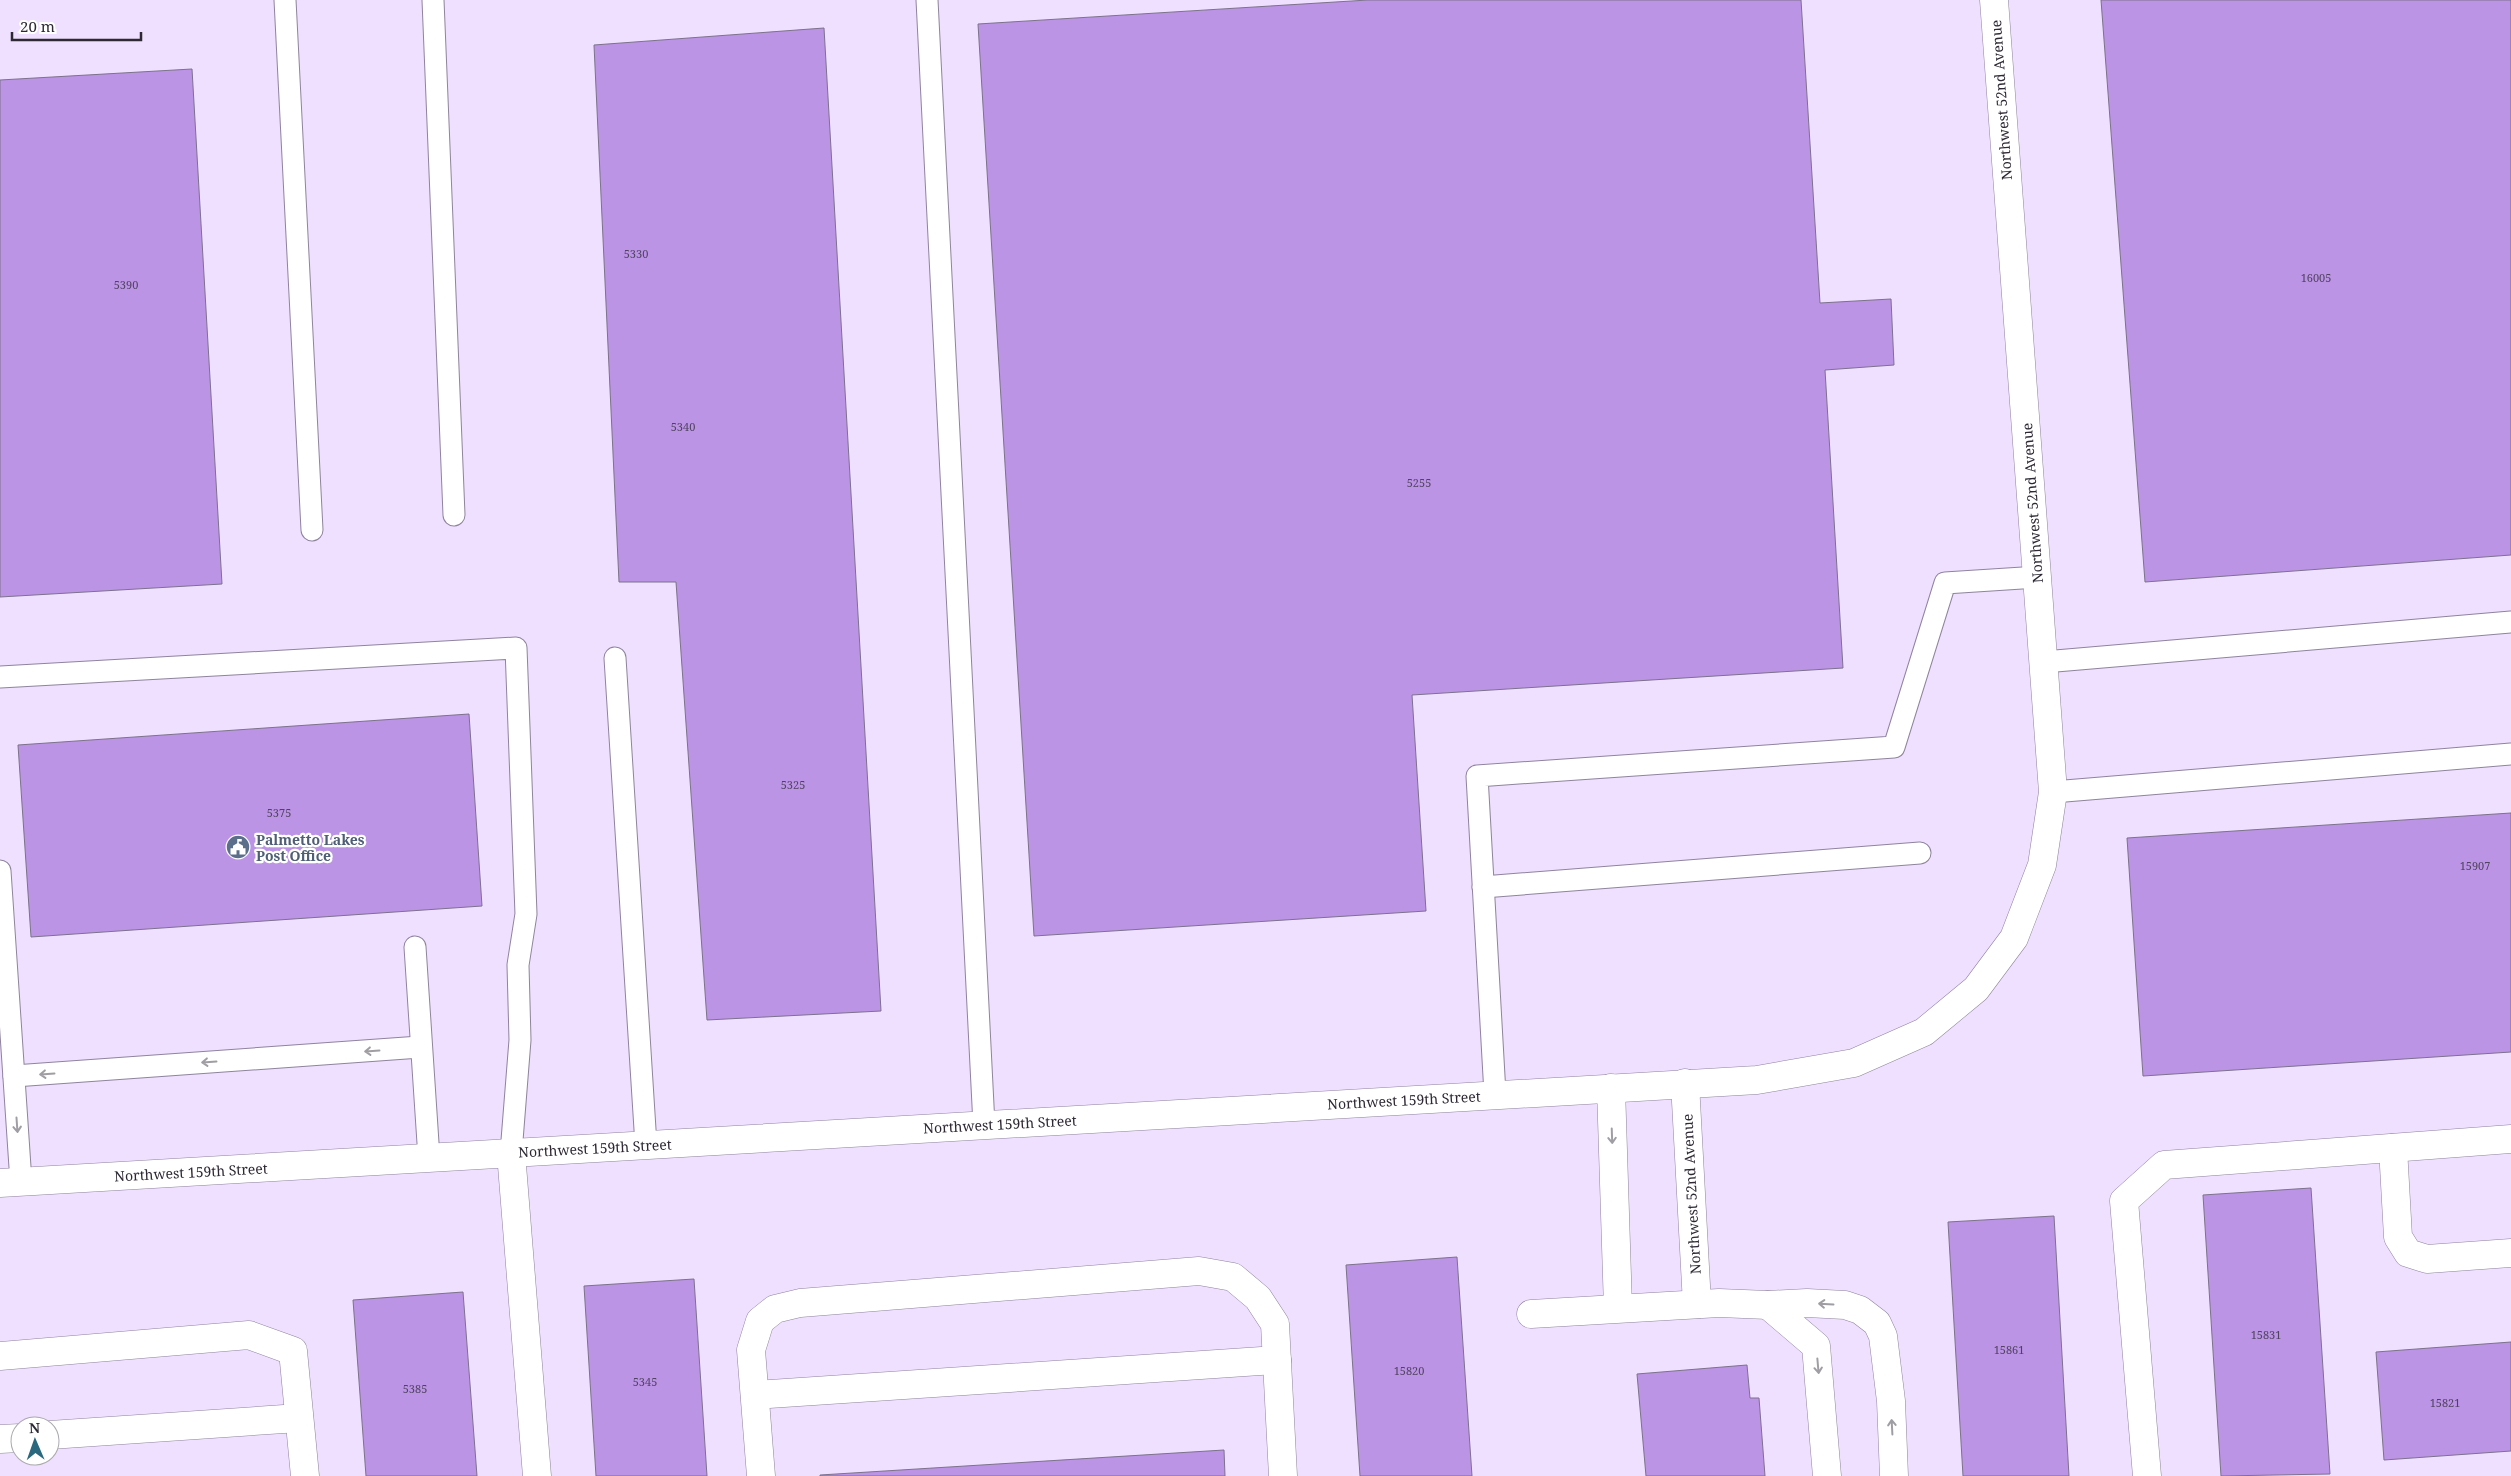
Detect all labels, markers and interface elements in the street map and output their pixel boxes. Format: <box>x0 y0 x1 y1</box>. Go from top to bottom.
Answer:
scale bar <box>12 10 141 42</box>
text: 20 m <box>20 16 55 36</box>
street label: Northwest 52nd Avenue <box>1986 19 2016 181</box>
house number: 5330 <box>624 246 648 261</box>
house number: 16005 <box>2301 270 2331 285</box>
house number: 5390 <box>114 277 138 292</box>
house number: 5340 <box>671 419 695 434</box>
street label: Northwest 52nd Avenue <box>2017 422 2047 584</box>
house number: 5255 <box>1407 475 1431 490</box>
house number: 5325 <box>781 777 805 792</box>
house number: 5375 <box>267 805 291 820</box>
place label: Palmetto Lakes Post Office <box>256 830 365 865</box>
public building icon: Palmetto Lakes Post Office <box>225 834 251 860</box>
house number: 15907 <box>2460 858 2490 873</box>
one-way arrow <box>364 1046 380 1055</box>
one-way arrow <box>202 1058 218 1067</box>
one-way arrow <box>40 1069 56 1079</box>
street label: Northwest 159th Street <box>1327 1086 1481 1114</box>
street label: Northwest 159th Street <box>923 1110 1077 1138</box>
street label: Northwest 52nd Avenue <box>1677 1113 1705 1275</box>
one-way arrow <box>13 1117 22 1133</box>
one-way arrow <box>1608 1128 1617 1144</box>
street label: Northwest 159th Street <box>518 1134 672 1162</box>
street label: Northwest 159th Street <box>114 1158 268 1186</box>
one-way arrow <box>1818 1299 1834 1308</box>
house number: 15831 <box>2251 1327 2281 1342</box>
house number: 15861 <box>1994 1342 2024 1357</box>
one-way arrow <box>1813 1358 1823 1374</box>
house number: 15820 <box>1394 1363 1424 1378</box>
house number: 5345 <box>633 1374 657 1389</box>
house number: 5385 <box>403 1381 427 1396</box>
house number: 15821 <box>2430 1395 2460 1410</box>
north arrow <box>10 1416 60 1466</box>
text: N <box>29 1418 40 1437</box>
one-way arrow <box>1887 1420 1897 1436</box>

